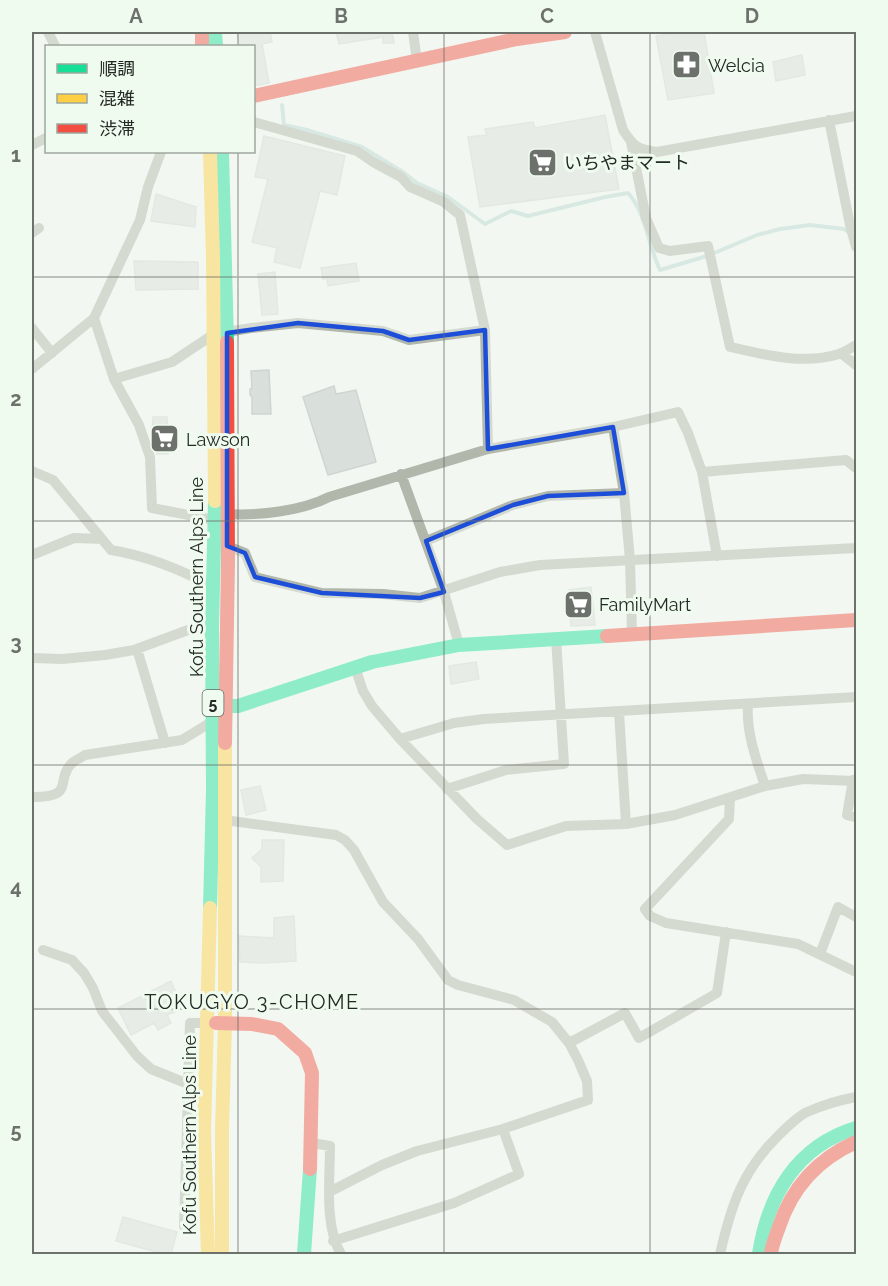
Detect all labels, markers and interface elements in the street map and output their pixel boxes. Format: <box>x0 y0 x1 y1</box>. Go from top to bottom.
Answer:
text: A <box>129 4 143 28</box>
text: B <box>334 4 348 28</box>
text: C <box>540 4 554 28</box>
text: D <box>745 4 759 28</box>
legend <box>45 45 255 153</box>
pharmacy icon: Welcia <box>671 49 703 81</box>
place label: Welcia <box>708 55 765 76</box>
text: 順調 <box>99 58 135 79</box>
text: 混雑 <box>99 88 135 109</box>
text: 渋滞 <box>99 118 135 139</box>
text: 1 <box>11 143 21 167</box>
supermarket icon: いちやまマート <box>527 146 559 178</box>
place label: いちやまマート <box>564 152 690 173</box>
text: 2 <box>10 387 22 411</box>
supermarket icon: Lawson <box>149 423 181 455</box>
place label: Lawson <box>186 429 250 450</box>
street label: Kofu Southern Alps Line <box>186 477 207 677</box>
supermarket icon: FamilyMart <box>562 588 594 620</box>
place label: FamilyMart <box>599 594 691 615</box>
text: 3 <box>10 631 22 655</box>
road number: 5 <box>202 690 224 716</box>
text: 4 <box>10 875 22 899</box>
district label: TOKUGYO 3-CHOME <box>144 990 360 1014</box>
street label: Kofu Southern Alps Line <box>179 1035 200 1235</box>
text: 5 <box>10 1119 22 1143</box>

